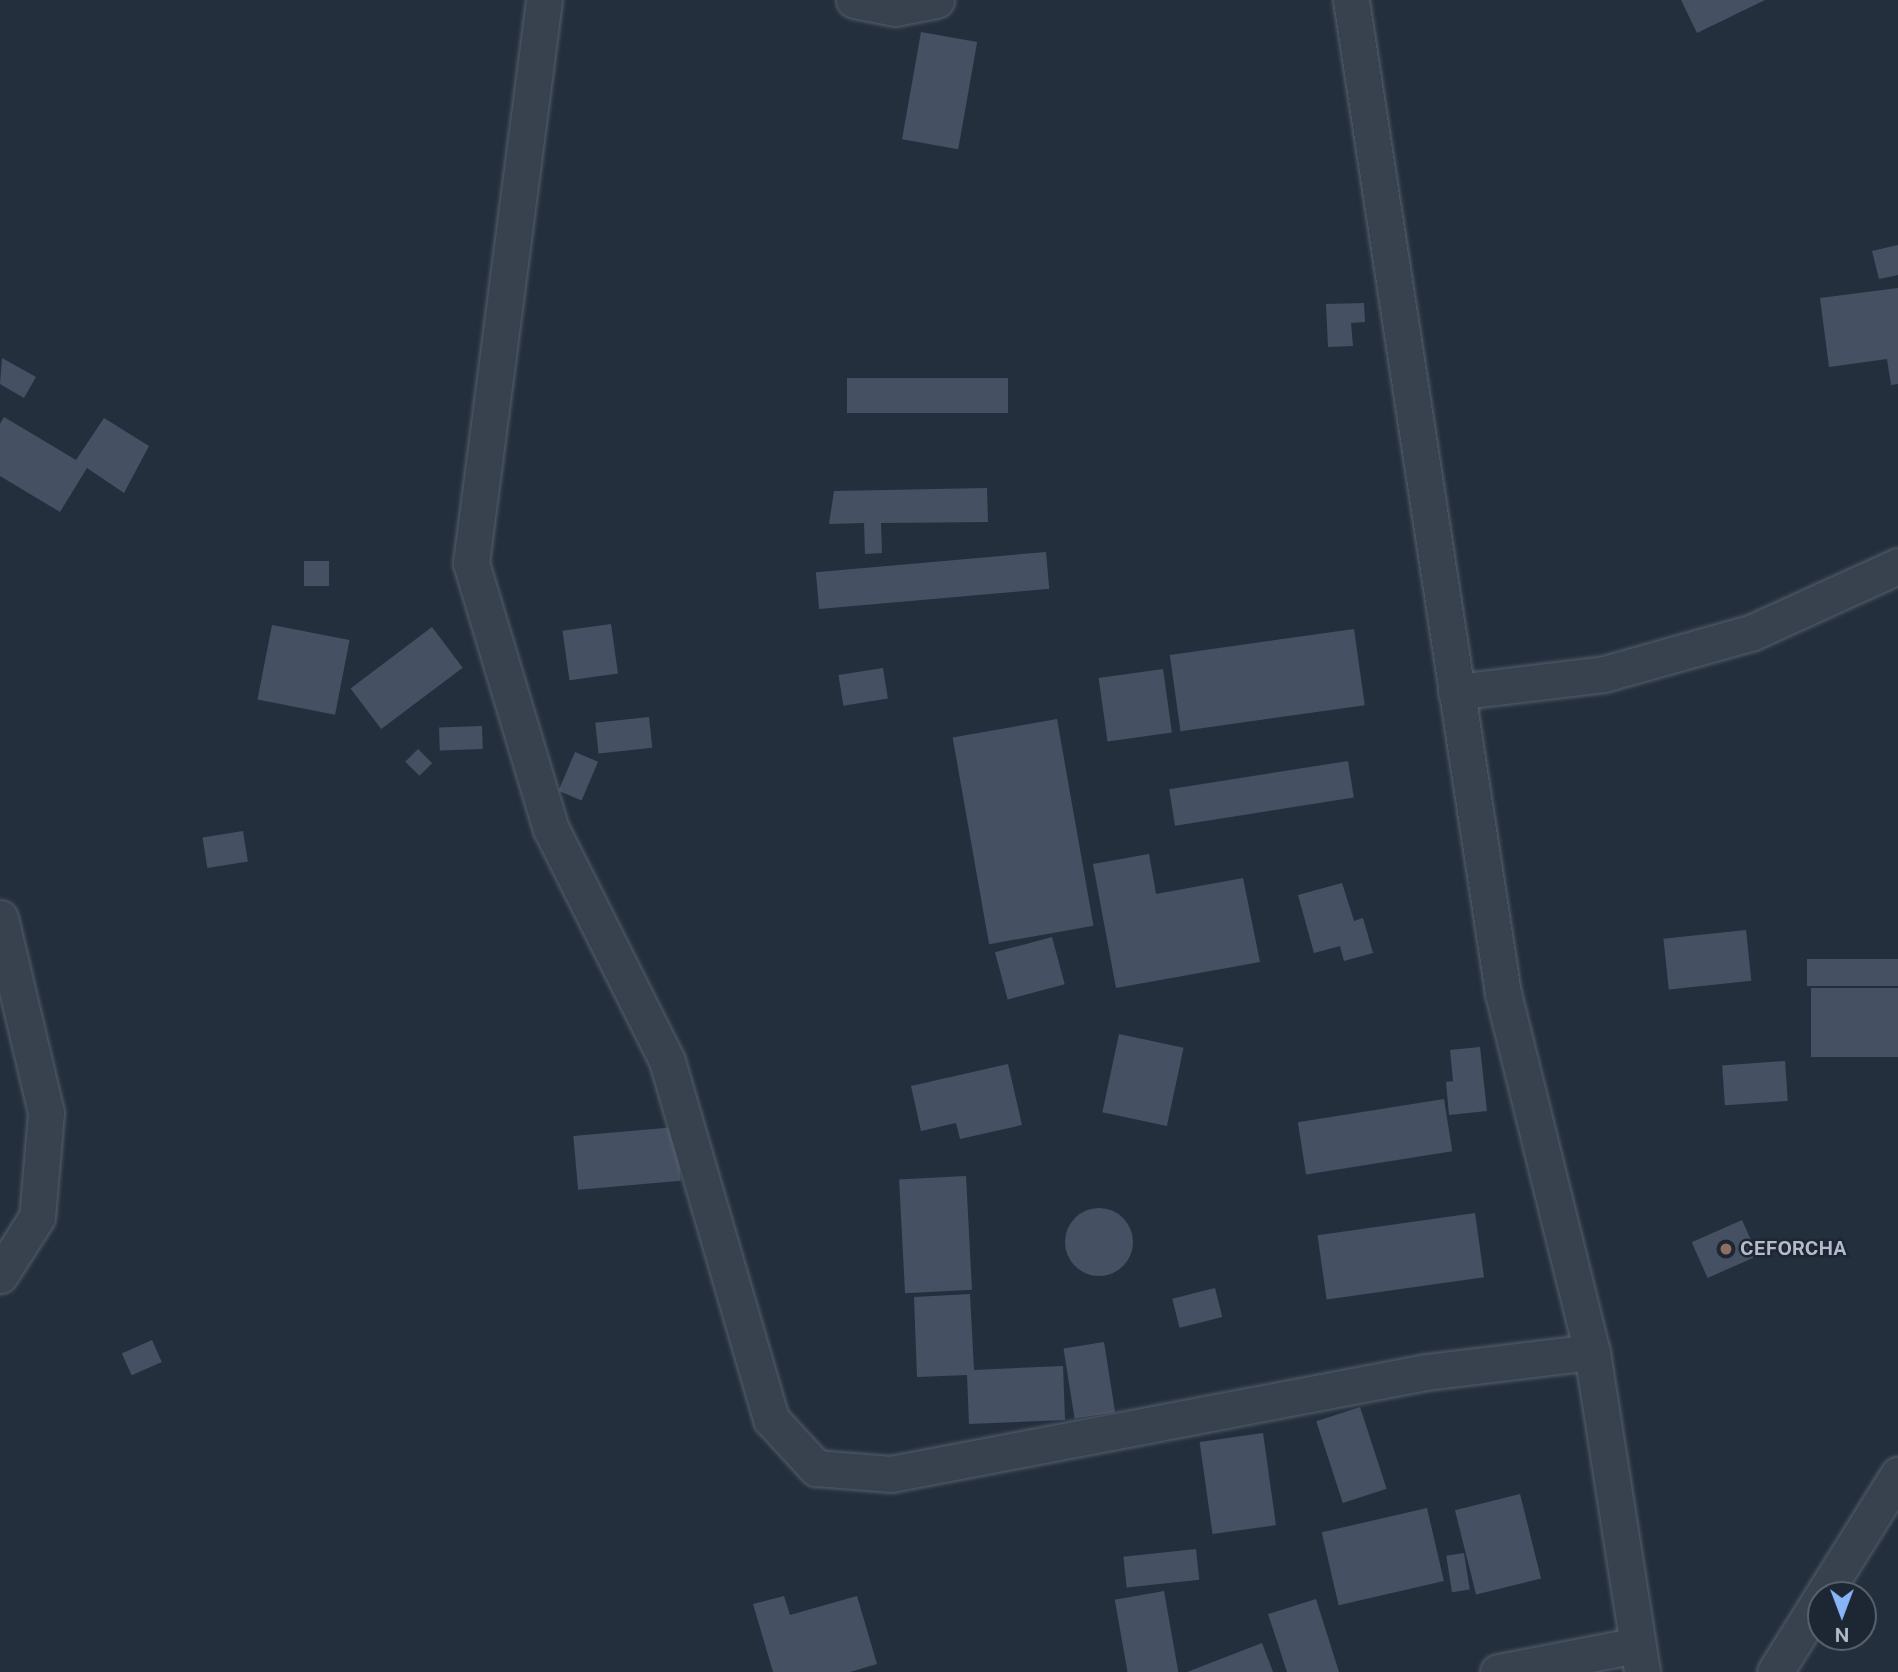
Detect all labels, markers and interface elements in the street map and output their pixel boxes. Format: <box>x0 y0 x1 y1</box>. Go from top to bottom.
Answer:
place label: CEFORCHA <box>1740 1238 1847 1260</box>
marker: CEFORCHA <box>1718 1241 1734 1257</box>
north arrow <box>1807 1581 1877 1651</box>
text: N <box>1835 1624 1849 1646</box>

